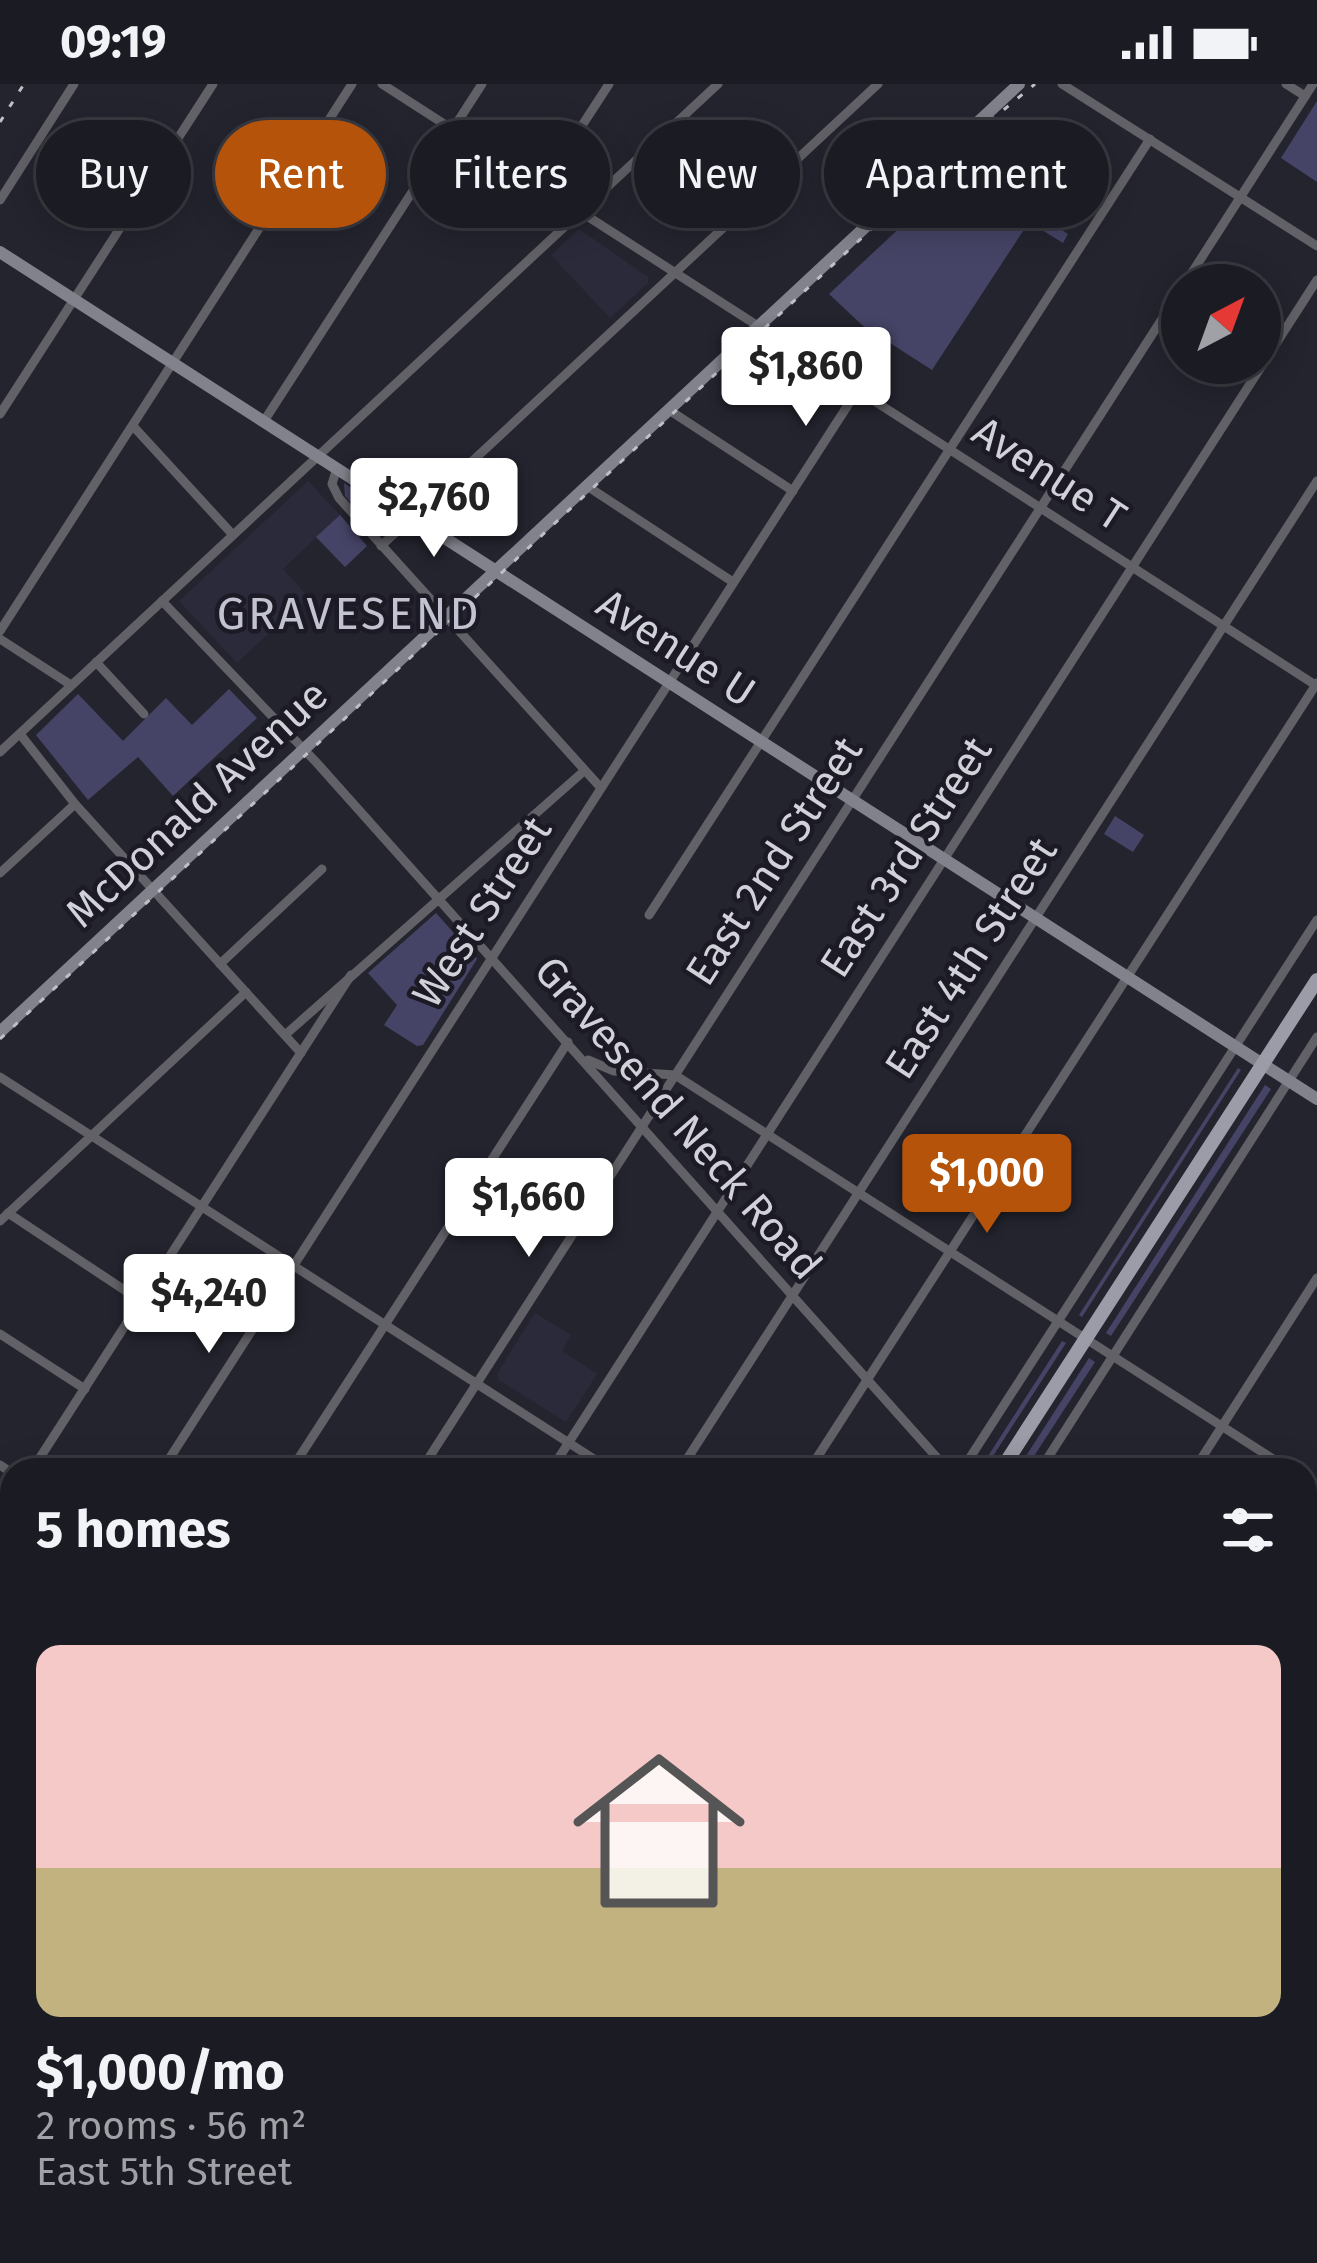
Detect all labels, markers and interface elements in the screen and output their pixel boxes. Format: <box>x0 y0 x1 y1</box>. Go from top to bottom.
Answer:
text: 09:19 <box>60 15 166 69</box>
chip: Buy <box>36 120 191 228</box>
chip: Rent <box>215 120 386 228</box>
chip: Filters <box>410 120 610 228</box>
chip: New <box>634 120 800 228</box>
chip: Apartment <box>824 120 1109 228</box>
north arrow <box>1161 264 1281 384</box>
map controls <box>1161 264 1281 384</box>
pin: $1,860 <box>708 327 904 429</box>
text: $1,860 <box>749 343 863 389</box>
street label: Avenue T <box>963 406 1135 542</box>
pin: $2,760 <box>336 458 532 560</box>
text: $2,760 <box>378 474 490 520</box>
street label: Avenue U <box>588 578 764 718</box>
district label: GRAVESEND <box>217 587 481 641</box>
street label: McDonald Avenue <box>56 670 338 938</box>
street label: East 2nd Street <box>675 727 873 995</box>
street label: East 3rd Street <box>810 727 1003 987</box>
street label: West Street <box>402 807 563 1017</box>
street label: East 4th Street <box>874 827 1068 1088</box>
street label: Gravesend Neck Road <box>524 946 832 1290</box>
pin: $1,000 <box>889 1134 1085 1236</box>
text: $1,000 <box>929 1150 1045 1196</box>
pin: $1,660 <box>431 1158 627 1260</box>
text: $1,660 <box>472 1174 586 1220</box>
pin: $4,240 <box>111 1254 307 1356</box>
text: $4,240 <box>151 1270 267 1316</box>
icon: filters <box>1215 1497 1281 1563</box>
text: 5 homes <box>36 1499 231 1561</box>
icon: home <box>551 1723 767 1939</box>
text: $1,000/mo <box>36 2041 285 2103</box>
text: 2 rooms · 56 m² <box>36 2103 306 2149</box>
text: East 5th Street <box>36 2149 292 2195</box>

